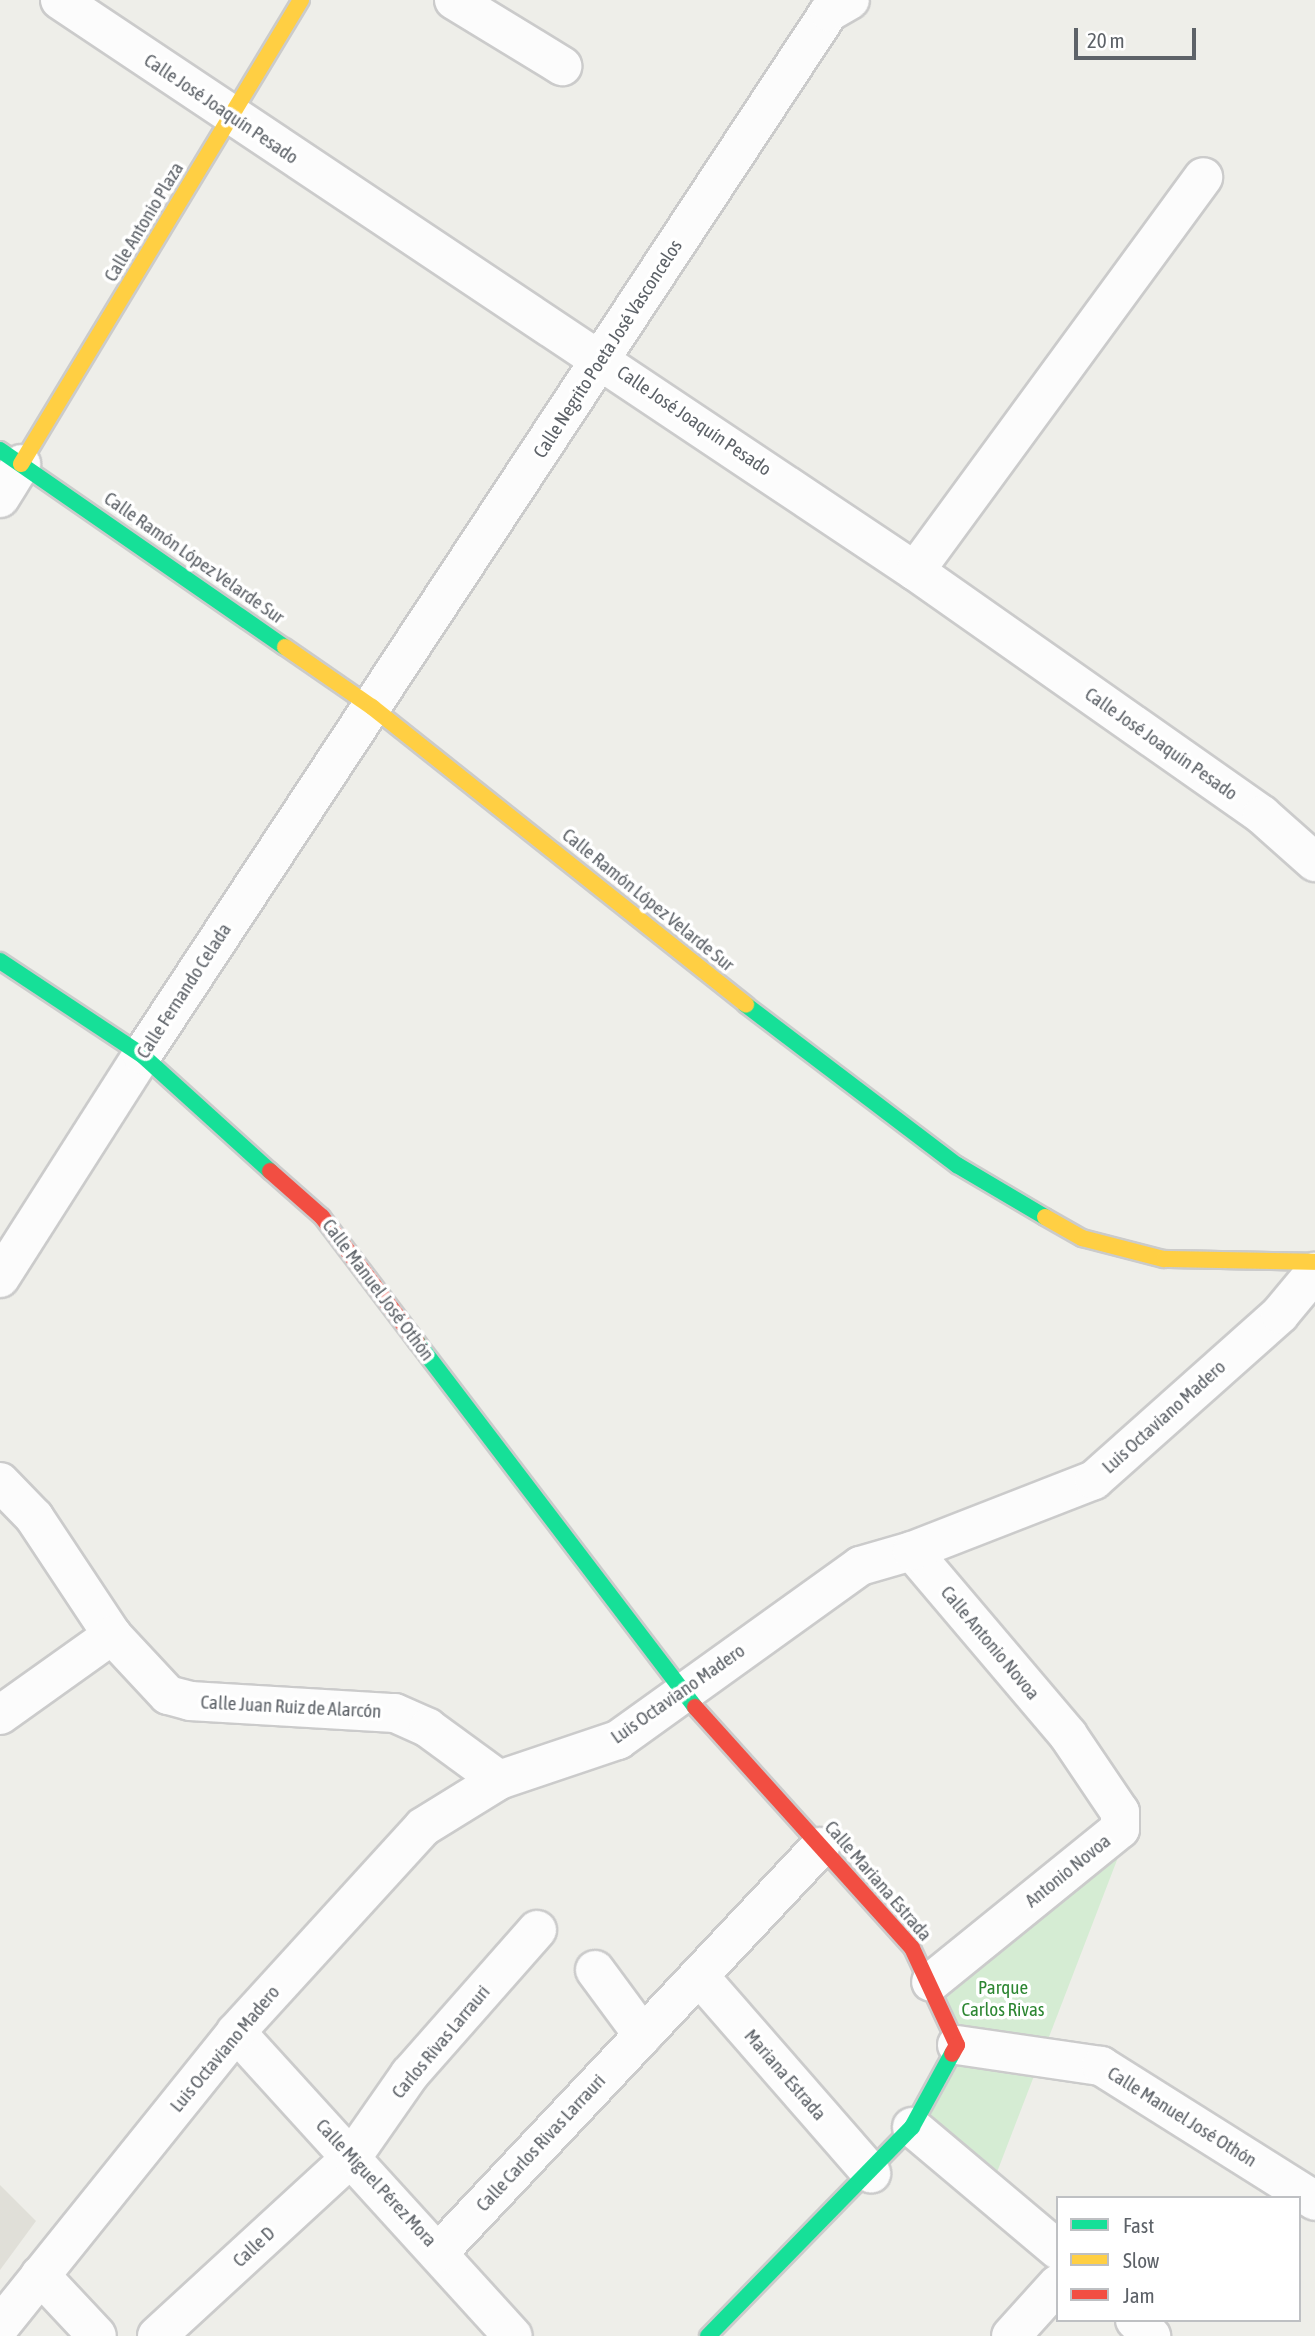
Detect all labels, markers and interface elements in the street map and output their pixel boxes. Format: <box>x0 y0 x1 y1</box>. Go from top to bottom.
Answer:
scale bar <box>1077 14 1200 58</box>
text: 20 m <box>1087 28 1125 52</box>
street label: Calle José Joaquín Pesado <box>140 49 302 169</box>
street label: Calle Antonio Plaza <box>99 158 189 286</box>
street label: Calle Negrito Poeta José Vasconcelos <box>529 236 687 462</box>
street label: Calle José Joaquín Pesado <box>613 361 775 481</box>
street label: Calle Ramón López Velarde Sur <box>100 487 288 629</box>
street label: Calle José Joaquín Pesado <box>1080 683 1242 805</box>
street label: Calle Ramón López Velarde Sur <box>557 824 739 976</box>
street label: Calle Fernando Celada <box>132 919 236 1063</box>
street label: Calle Manuel José Othón <box>317 1215 439 1365</box>
street label: Luis Octaviano Madero <box>1098 1356 1230 1478</box>
street label: Calle Antonio Novoa <box>936 1581 1044 1705</box>
street label: Luis Octaviano Madero <box>607 1639 749 1749</box>
street label: Calle Juan Ruiz de Alarcón <box>200 1691 382 1723</box>
street label: Calle Mariana Estrada <box>820 1816 936 1946</box>
street label: Antonio Novoa <box>1021 1830 1115 1912</box>
park label: Parque Carlos Rivas <box>961 1977 1045 2021</box>
street label: Luis Octaviano Madero <box>165 1981 285 2117</box>
street label: Carlos Rivas Larrauri <box>387 1981 495 2103</box>
street label: Mariana Estrada <box>739 2025 831 2125</box>
street label: Calle Manuel José Othón <box>1103 2062 1261 2172</box>
street label: Calle Carlos Rivas Larrauri <box>472 2070 610 2216</box>
street label: Calle Miguel Pérez Mora <box>311 2114 441 2252</box>
legend <box>1056 2196 1301 2322</box>
text: Fast <box>1123 2213 1154 2237</box>
street label: Calle D <box>228 2222 280 2272</box>
text: Slow <box>1123 2248 1159 2272</box>
text: Jam <box>1123 2283 1155 2307</box>

